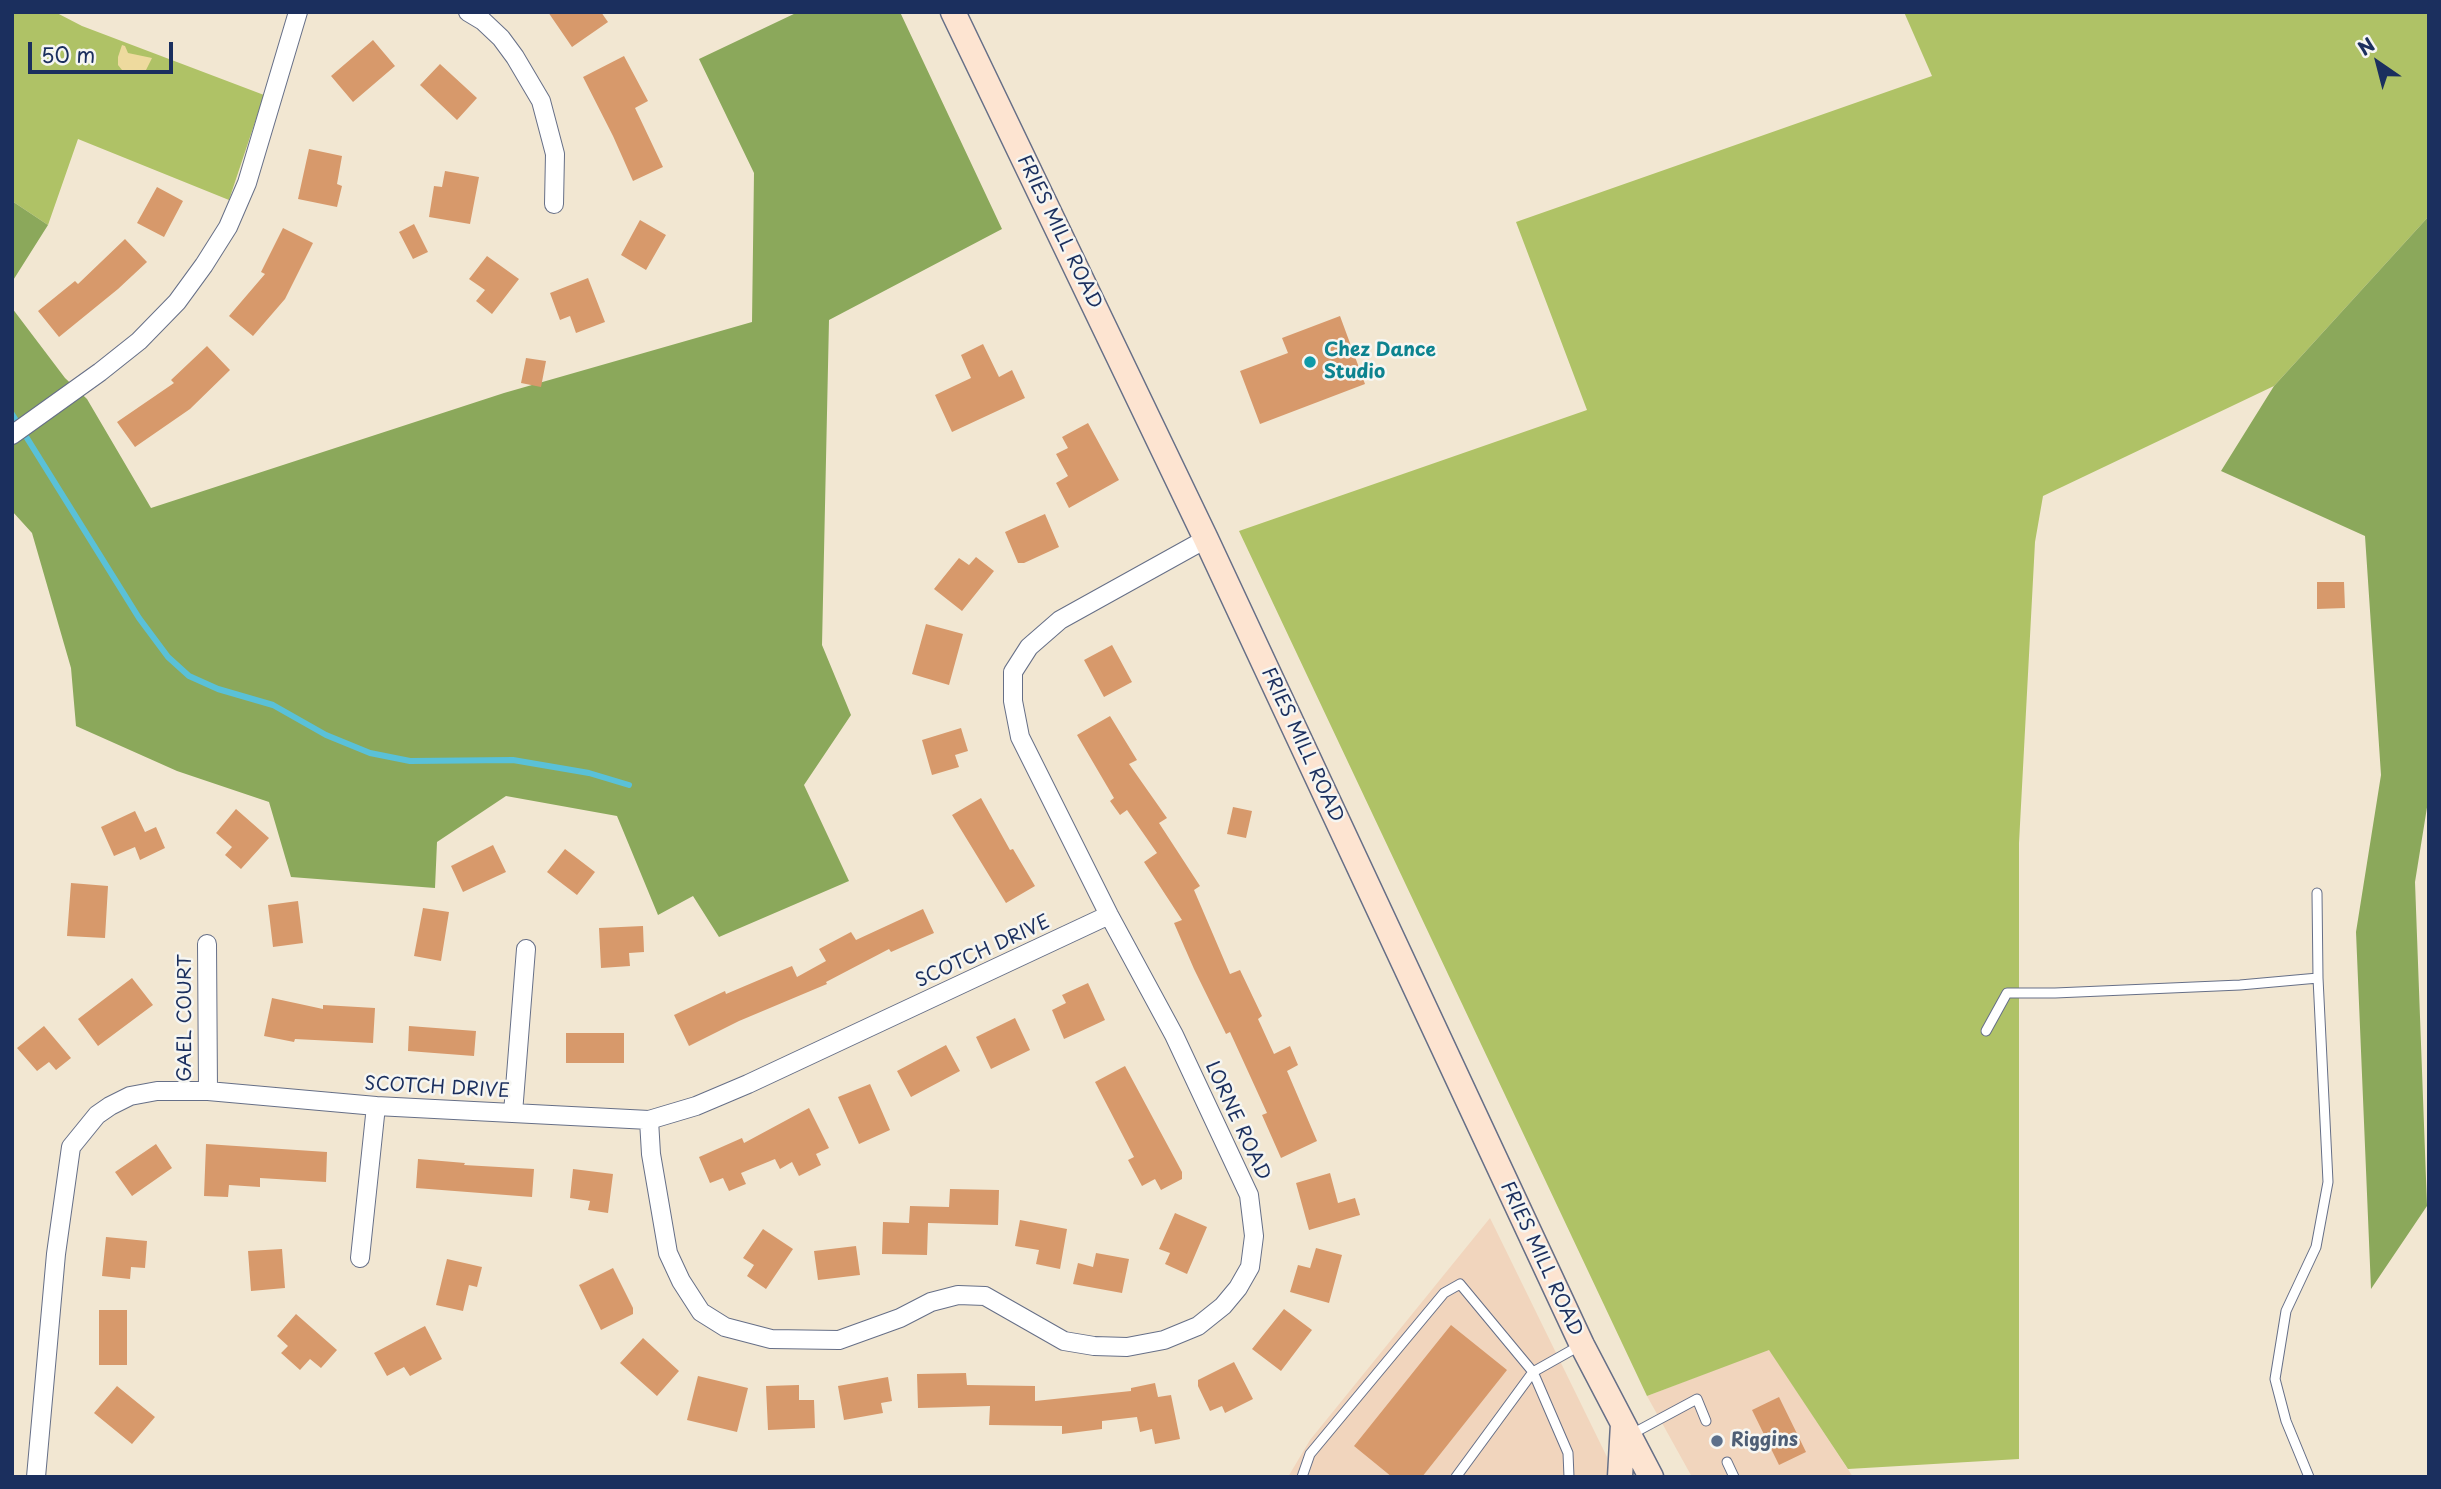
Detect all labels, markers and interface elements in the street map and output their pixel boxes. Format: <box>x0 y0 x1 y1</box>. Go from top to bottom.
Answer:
scale bar <box>32 28 177 72</box>
north arrow <box>2343 28 2413 98</box>
text: N <box>2352 30 2380 62</box>
text: 50 m <box>41 38 95 70</box>
street label: FRIES MILL ROAD <box>1012 151 1106 313</box>
place label: Chez Dance Studio <box>1324 340 1436 384</box>
marker: Chez Dance Studio <box>1302 354 1318 370</box>
street label: FRIES MILL ROAD <box>1256 664 1348 826</box>
street label: SCOTCH DRIVE <box>912 911 1054 993</box>
street label: GAEL COURT <box>175 954 197 1082</box>
street label: LORNE ROAD <box>1200 1058 1274 1184</box>
street label: SCOTCH DRIVE <box>364 1073 510 1103</box>
street label: FRIES MILL ROAD <box>1495 1178 1587 1340</box>
place label: Riggins <box>1731 1430 1798 1452</box>
marker: Riggins <box>1709 1433 1725 1449</box>

